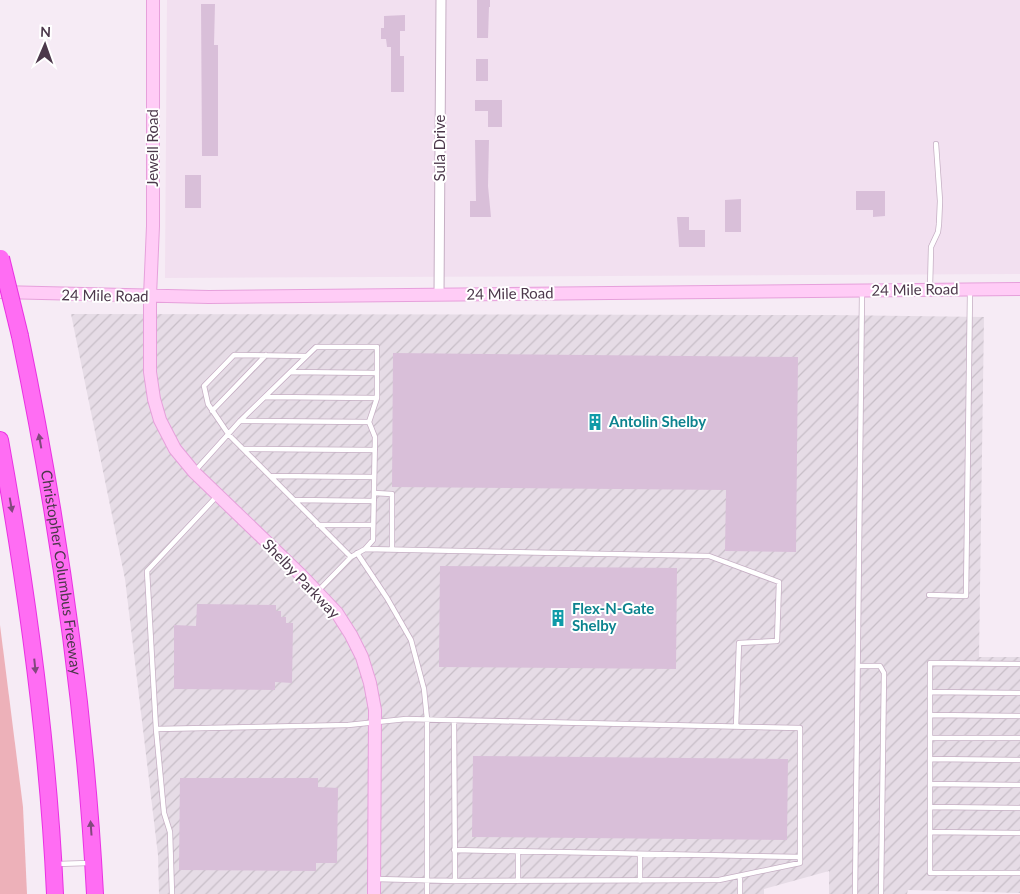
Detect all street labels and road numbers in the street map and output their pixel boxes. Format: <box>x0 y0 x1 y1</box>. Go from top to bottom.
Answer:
street label: Jewell Road <box>143 109 161 187</box>
street label: Sula Drive <box>430 114 448 181</box>
street label: 24 Mile Road <box>871 279 959 299</box>
street label: 24 Mile Road <box>466 283 554 303</box>
street label: 24 Mile Road <box>61 285 149 305</box>
street label: Christopher Columbus Freeway <box>38 468 86 676</box>
street label: Shelby Parkway <box>259 535 344 622</box>

